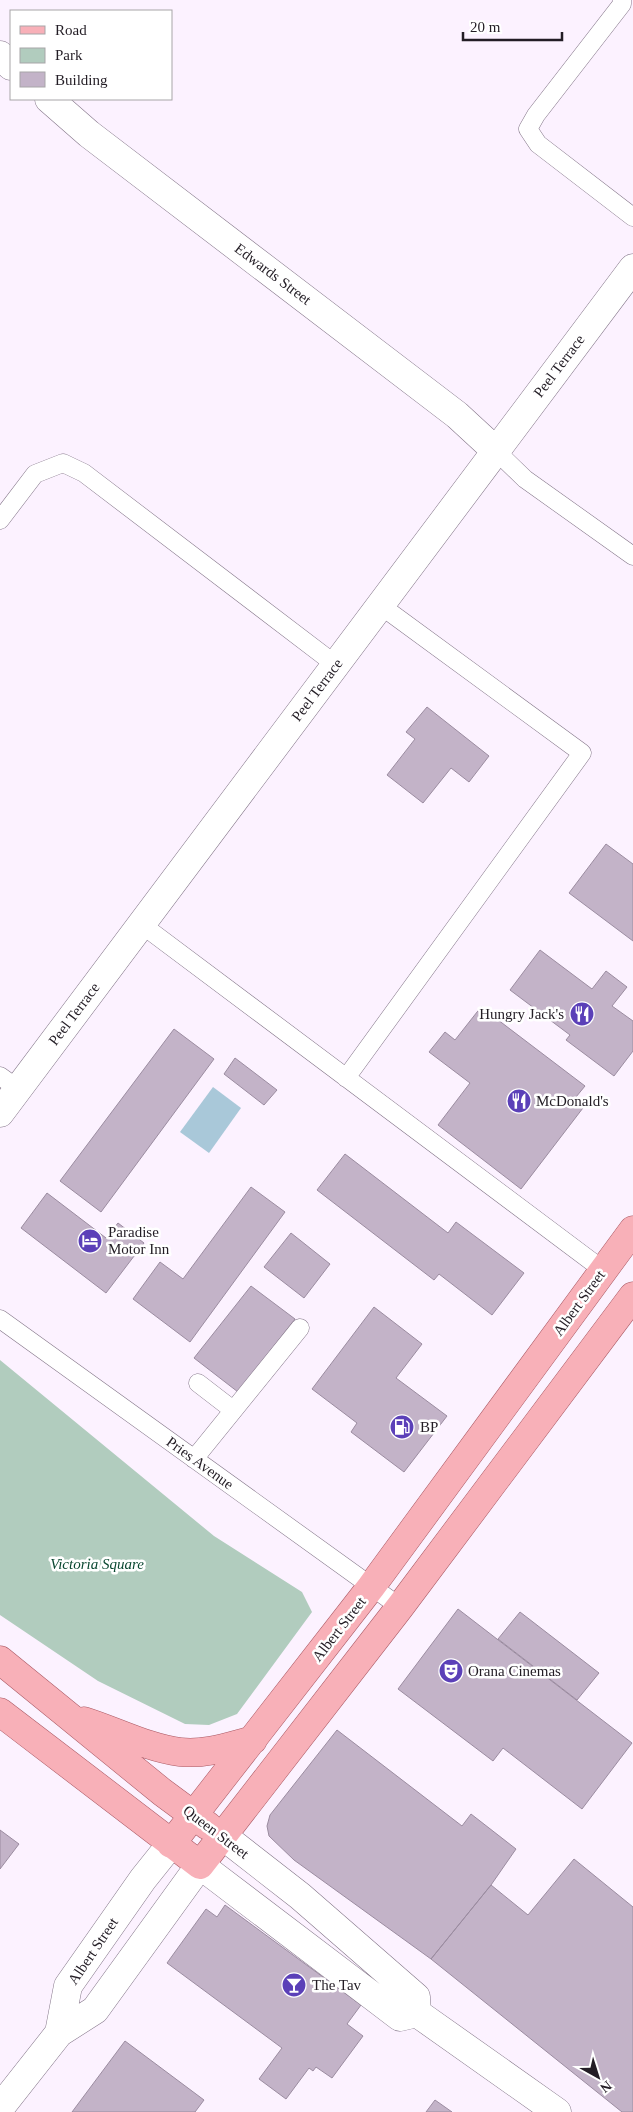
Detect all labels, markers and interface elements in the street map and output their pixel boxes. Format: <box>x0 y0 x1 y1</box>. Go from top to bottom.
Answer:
legend <box>10 10 172 100</box>
scale bar <box>463 10 562 42</box>
text: 20 m <box>470 19 501 35</box>
text: Road <box>55 22 87 38</box>
text: Park <box>55 47 83 63</box>
text: Building <box>55 72 108 88</box>
street label: Edwards Street <box>232 240 315 308</box>
street label: Peel Terrace <box>530 331 588 400</box>
street label: Peel Terrace <box>288 655 346 724</box>
street label: Peel Terrace <box>45 979 103 1048</box>
restaurant icon: Hungry Jack's <box>569 1001 595 1027</box>
place label: Hungry Jack's <box>479 1006 564 1022</box>
restaurant icon: McDonald's <box>506 1088 532 1114</box>
place label: McDonald's <box>536 1093 609 1109</box>
place label: Paradise Motor Inn <box>108 1224 170 1257</box>
hotel icon: Paradise Motor Inn <box>77 1228 103 1254</box>
street label: Albert Street <box>550 1266 609 1339</box>
fuel station icon: BP <box>389 1414 415 1440</box>
place label: BP <box>420 1419 438 1435</box>
street label: Pries Avenue <box>164 1433 237 1493</box>
park label: Victoria Square <box>50 1556 144 1572</box>
street label: Albert Street <box>309 1593 370 1664</box>
theatre icon: Orana Cinemas <box>438 1658 464 1684</box>
place label: Orana Cinemas <box>468 1663 561 1679</box>
street label: Queen Street <box>180 1802 253 1862</box>
street label: Albert Street <box>65 1914 122 1987</box>
bar icon: The Tav <box>281 1972 307 1998</box>
place label: The Tav <box>312 1977 362 1993</box>
north arrow <box>573 2052 623 2102</box>
text: N <box>597 2078 615 2096</box>

